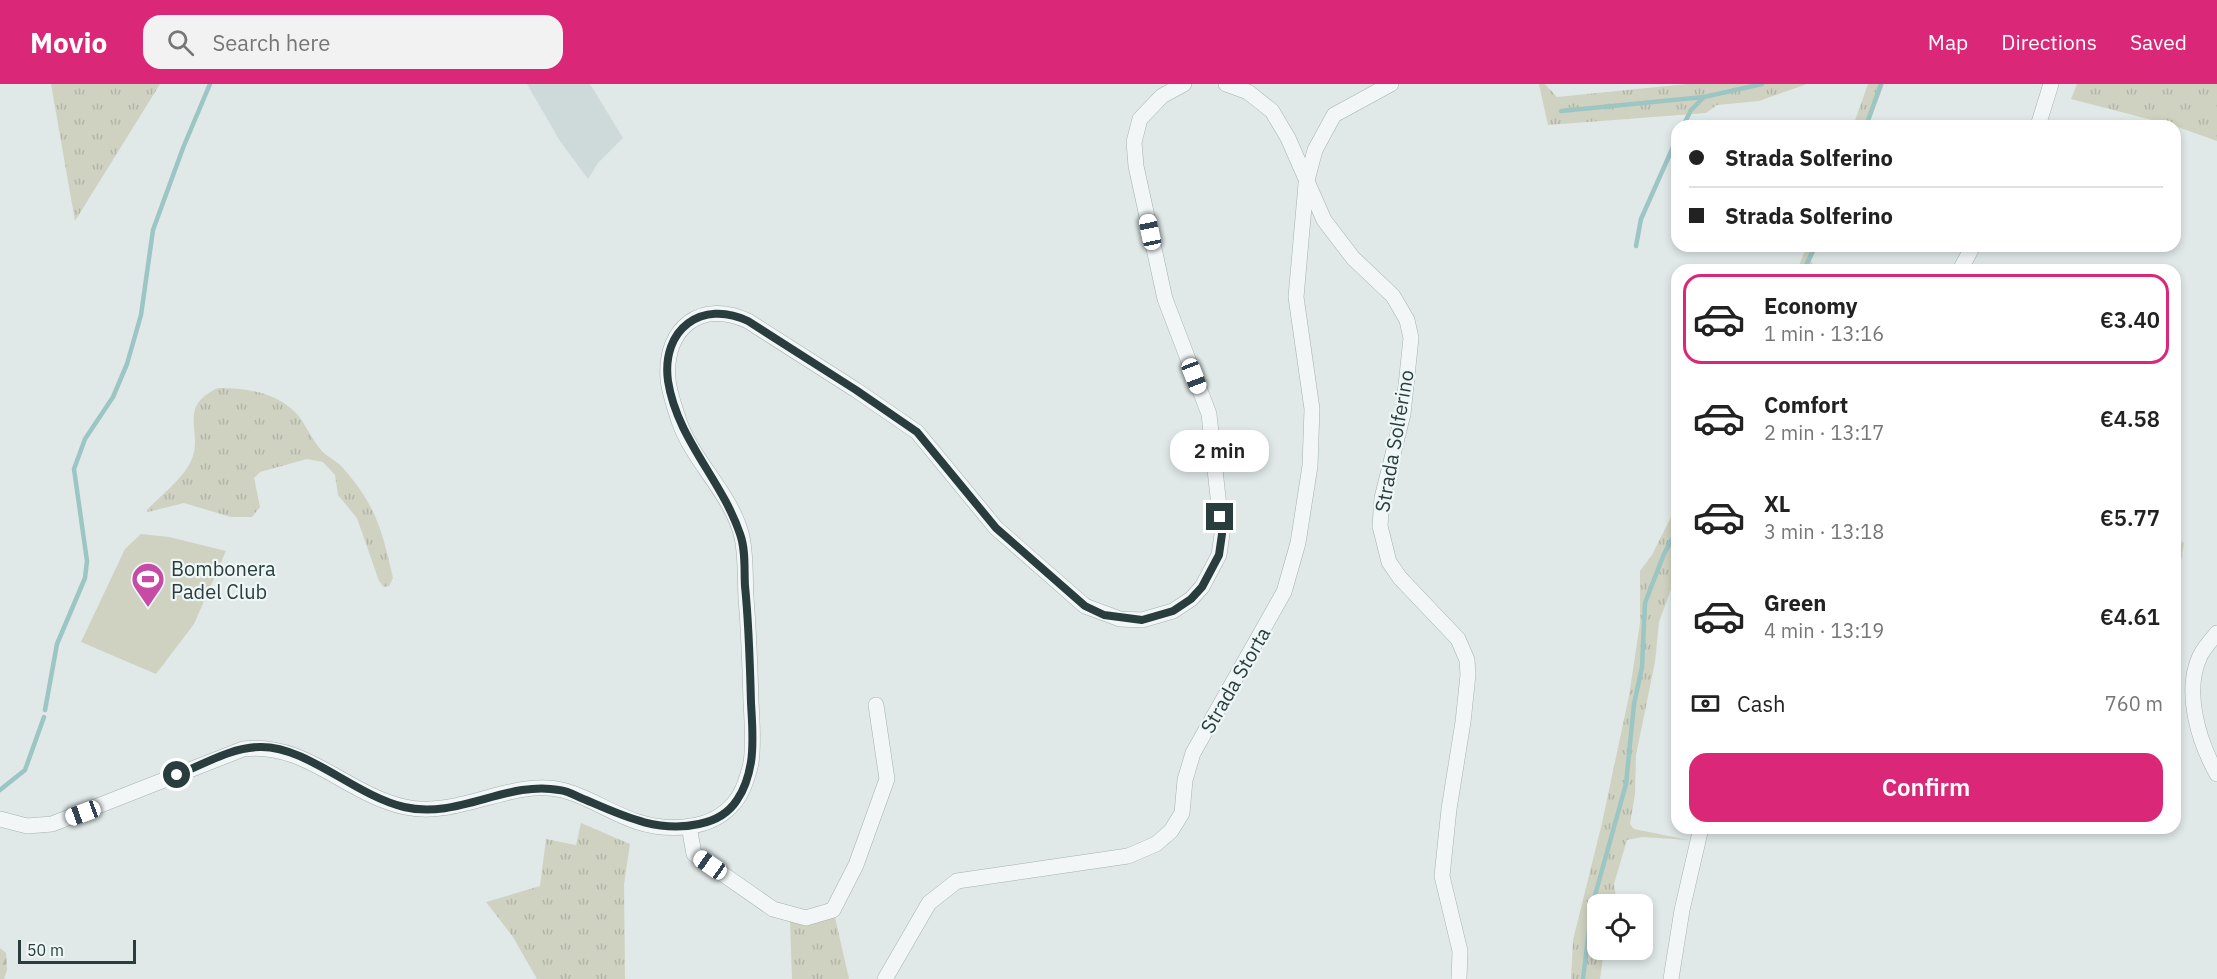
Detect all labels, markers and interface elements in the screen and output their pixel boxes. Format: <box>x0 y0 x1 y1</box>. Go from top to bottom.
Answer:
search box <box>143 15 563 69</box>
text: Movio <box>30 24 107 61</box>
icon: search <box>164 26 197 59</box>
text: Search here <box>212 28 330 57</box>
text: Map <box>1928 28 1968 56</box>
text: Directions <box>2001 28 2097 56</box>
text: Saved <box>2130 28 2187 56</box>
text: Strada Solferino <box>1725 143 1893 172</box>
text: Strada Solferino <box>1725 201 1893 230</box>
car <box>1137 213 1163 251</box>
text: Economy <box>1764 291 1858 320</box>
icon: car <box>1692 292 1746 346</box>
text: €3.40 <box>2100 305 2160 334</box>
text: 1 min · 13:16 <box>1764 320 1884 347</box>
car <box>1179 356 1209 396</box>
street label: Strada Solferino <box>1368 368 1420 514</box>
text: Comfort <box>1764 390 1848 419</box>
icon: car <box>1692 391 1746 445</box>
text: €4.58 <box>2100 404 2160 433</box>
text: 2 min · 13:17 <box>1764 419 1884 446</box>
callout: 2 min <box>1170 430 1270 472</box>
text: 2 min <box>1194 437 1245 464</box>
text: XL <box>1764 489 1790 518</box>
icon: car <box>1692 490 1746 544</box>
route end <box>1206 503 1233 530</box>
text: €5.77 <box>2100 503 2160 532</box>
text: 3 min · 13:18 <box>1764 518 1884 545</box>
place label: Bombonera Padel Club <box>171 555 276 605</box>
sports icon: Bombonera Padel Club <box>130 561 166 608</box>
text: Green <box>1764 588 1826 617</box>
icon: car <box>1692 589 1746 643</box>
text: €4.61 <box>2100 602 2160 631</box>
text: 4 min · 13:19 <box>1764 617 1884 644</box>
street label: Strada Storta <box>1194 622 1276 738</box>
icon: cash <box>1689 687 1722 720</box>
text: Cash <box>1737 689 1786 718</box>
text: 760 m <box>2105 690 2163 717</box>
button: Confirm <box>1689 753 2163 822</box>
route start <box>163 761 190 788</box>
car <box>63 798 103 828</box>
car <box>690 847 730 883</box>
map controls <box>1587 894 1653 960</box>
button: locate <box>1587 894 1653 960</box>
scale bar <box>18 937 136 964</box>
text: 50 m <box>27 940 64 960</box>

